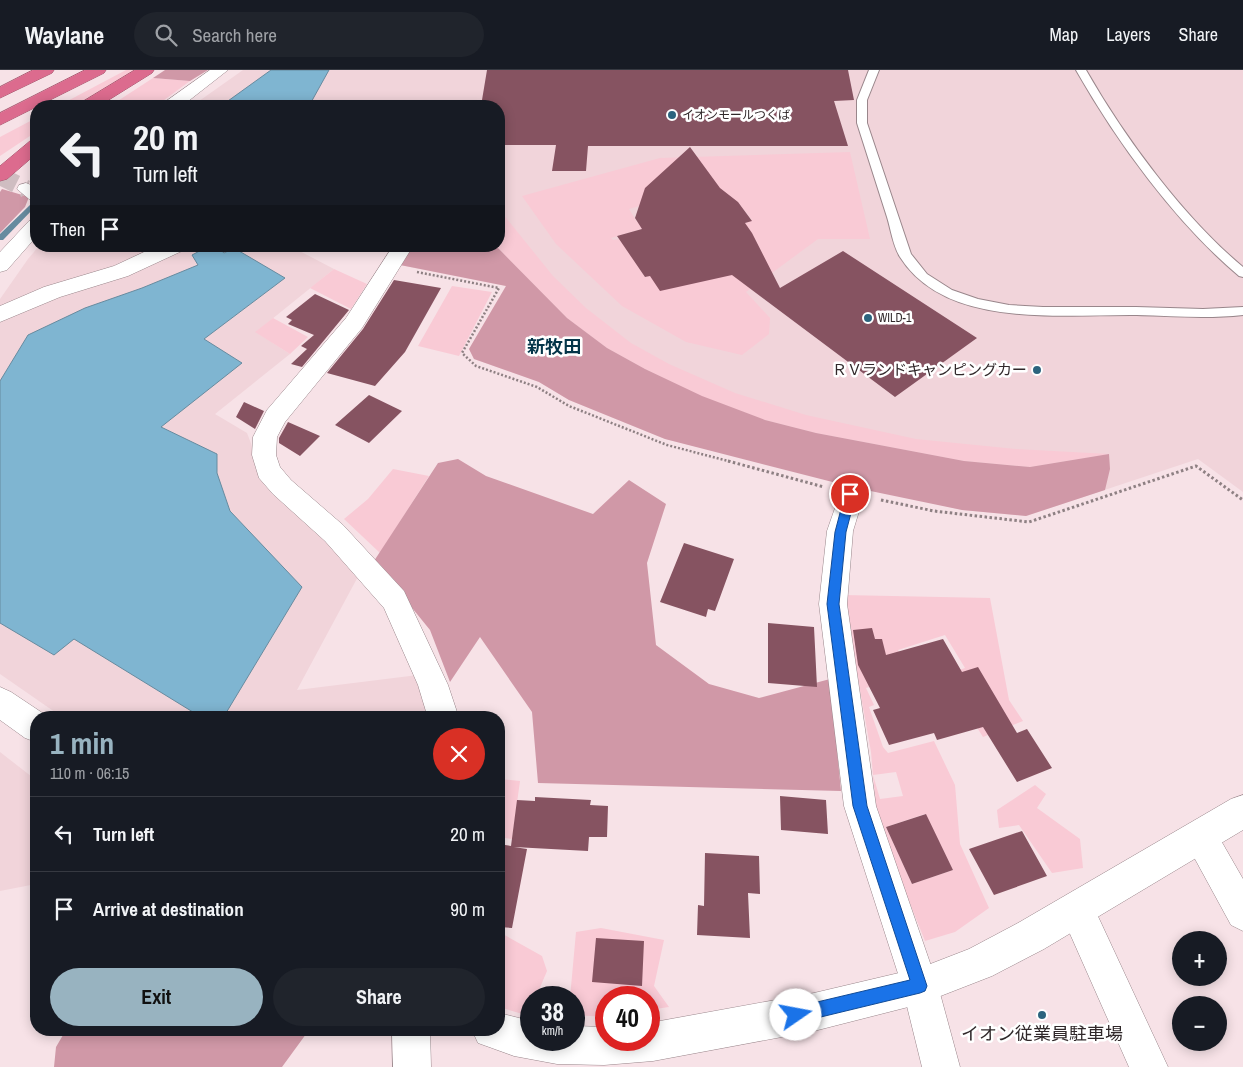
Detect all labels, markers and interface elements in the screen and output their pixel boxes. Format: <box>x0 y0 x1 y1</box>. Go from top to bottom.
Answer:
search box <box>134 12 484 57</box>
text: Waylane <box>25 19 104 51</box>
icon: search <box>152 21 180 49</box>
text: Search here <box>192 22 277 48</box>
text: Map <box>1050 22 1078 47</box>
text: Layers <box>1106 22 1151 47</box>
text: Share <box>1179 22 1218 47</box>
place label: イオンモールつくば <box>682 107 790 123</box>
marker: イオンモールつくば <box>666 109 678 121</box>
text: 20 m <box>133 114 198 161</box>
icon: left <box>50 120 115 185</box>
text: Turn left <box>133 159 198 189</box>
icon: arrive <box>96 215 124 243</box>
text: Then <box>50 216 86 242</box>
place label: WILD-1 <box>878 310 912 326</box>
marker: WILD-1 <box>862 312 874 324</box>
district label: 新牧田 <box>527 334 581 359</box>
place label: ＲＶランドキャンピングカー <box>832 359 1027 380</box>
marker: ＲＶランドキャンピングカー <box>1031 364 1043 376</box>
pin <box>829 473 871 515</box>
icon: arrive <box>836 480 864 508</box>
text: 1 min <box>50 723 114 763</box>
button: close <box>433 728 485 780</box>
text: 110 m · 06:15 <box>50 762 129 784</box>
icon: left <box>50 820 78 848</box>
text: Turn left <box>93 821 154 847</box>
text: 20 m <box>450 821 485 847</box>
icon: arrive <box>50 895 78 923</box>
text: Arrive at destination <box>93 896 244 922</box>
text: 90 m <box>450 896 485 922</box>
map controls <box>1172 931 1227 1051</box>
button: + <box>1172 931 1227 986</box>
button: Exit <box>50 968 263 1026</box>
button: Share <box>273 968 485 1026</box>
speed limit sign: 40 <box>595 986 660 1051</box>
position arrow <box>769 988 821 1040</box>
text: 38 <box>541 995 564 1029</box>
button: − <box>1172 996 1227 1051</box>
marker: イオン従業員駐車場 <box>1036 1009 1048 1021</box>
place label: イオン従業員駐車場 <box>961 1021 1123 1046</box>
text: km/h <box>542 1023 563 1039</box>

